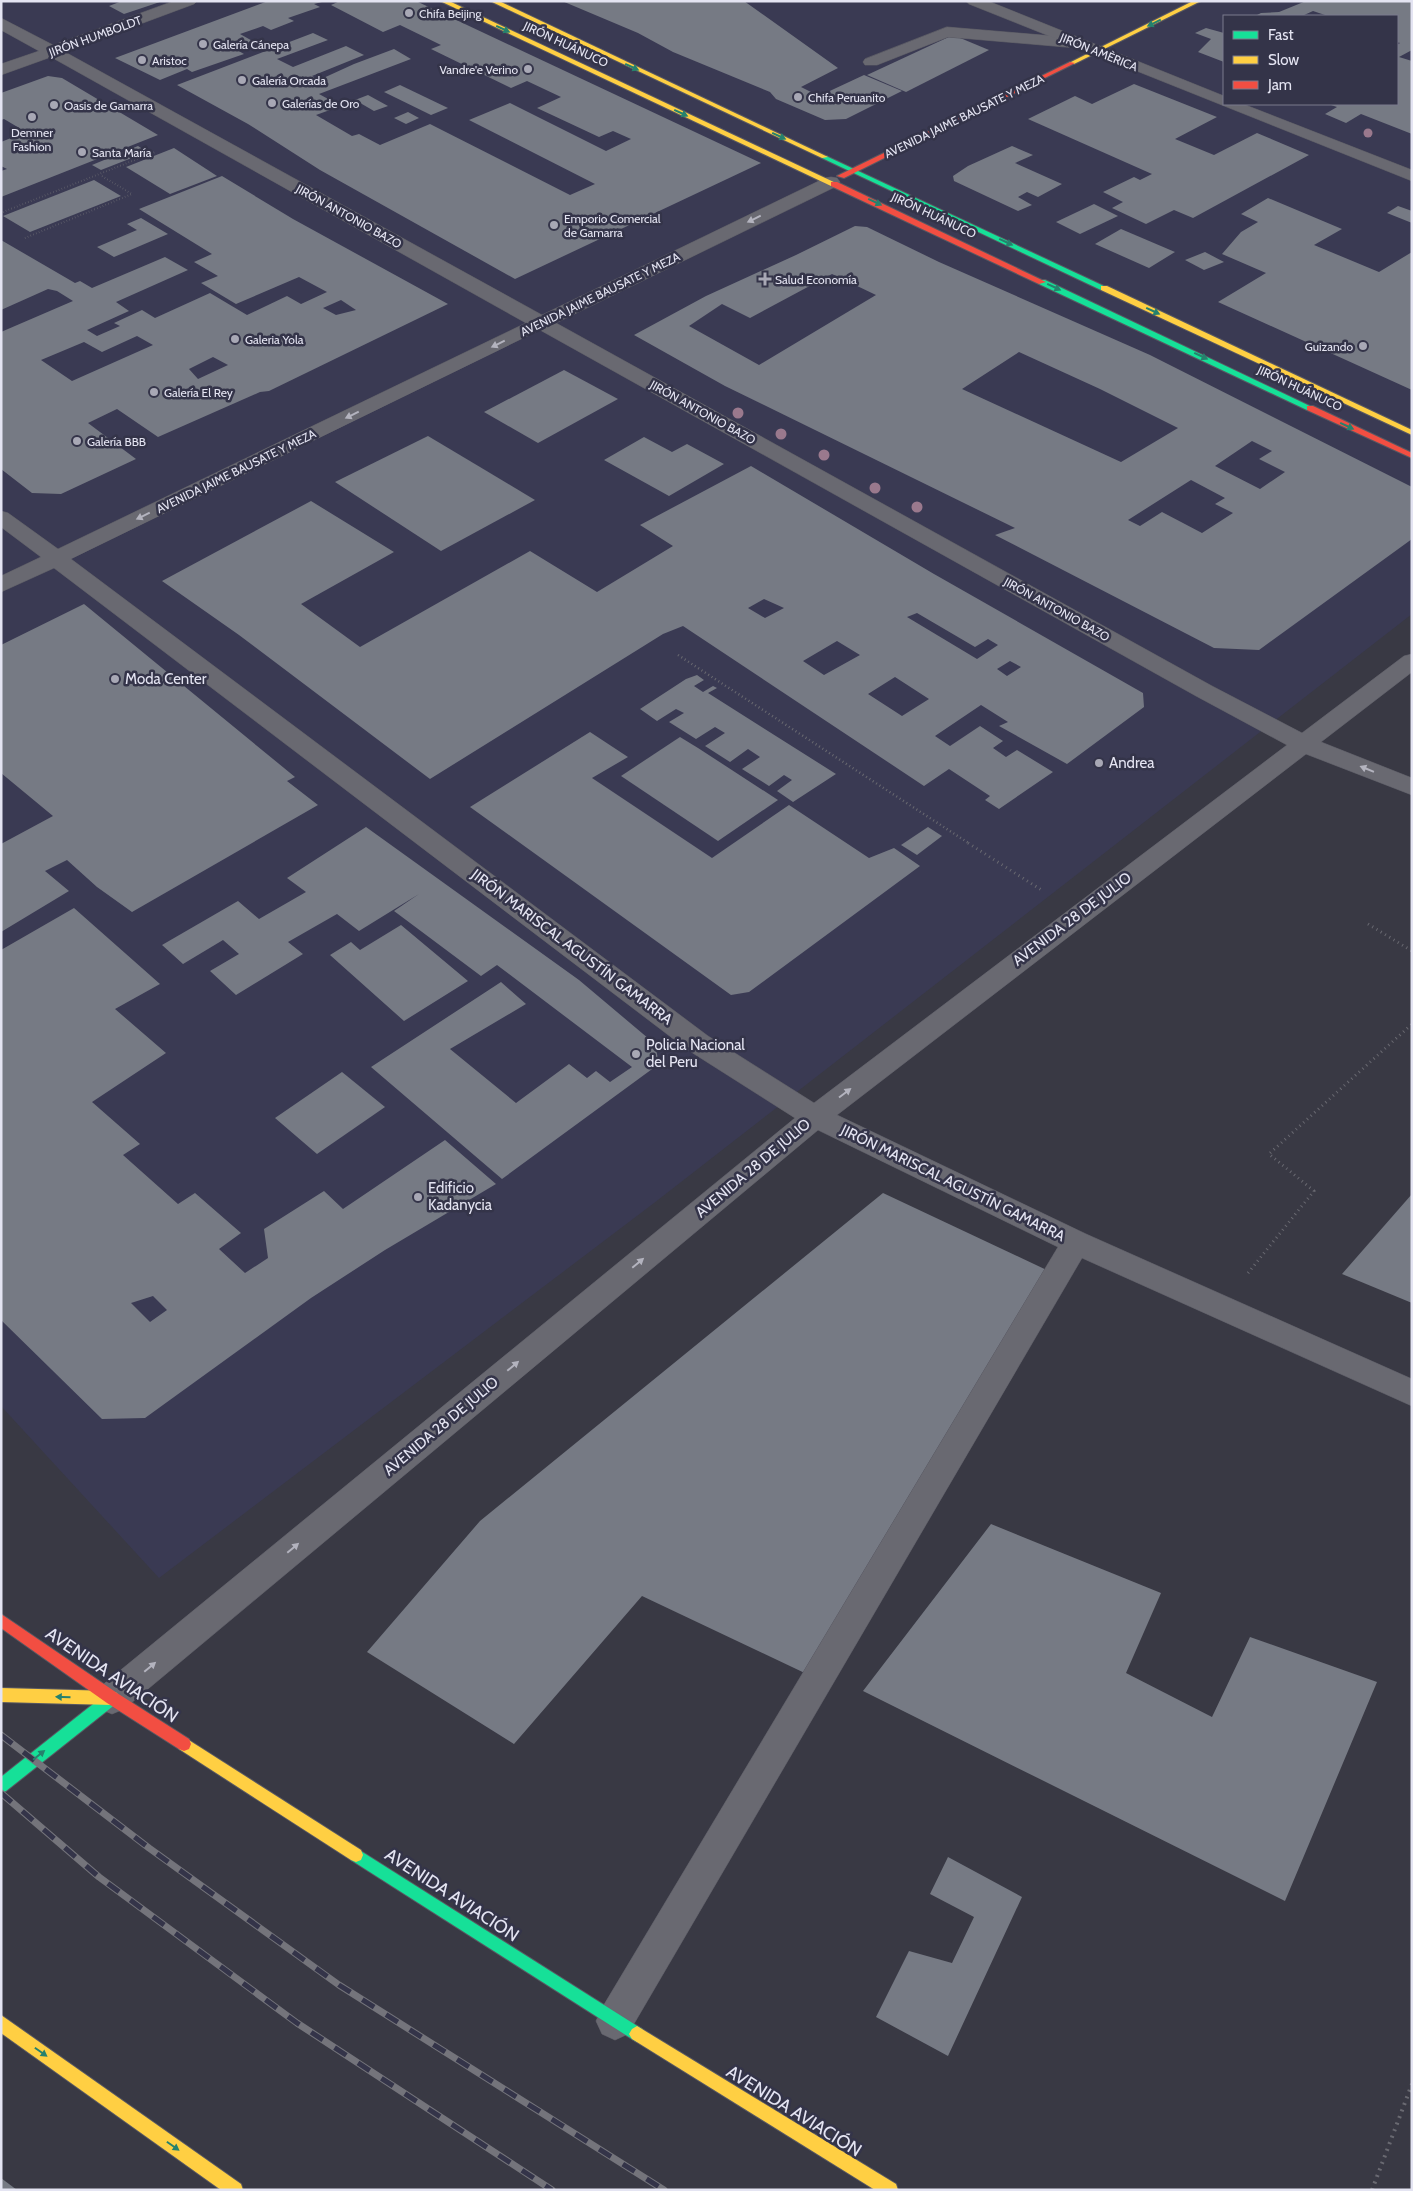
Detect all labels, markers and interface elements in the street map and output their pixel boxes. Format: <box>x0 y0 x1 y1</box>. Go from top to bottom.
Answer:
place label: Chifa Beijing <box>419 6 482 21</box>
marker: Chifa Beijing <box>403 7 415 19</box>
street label: JIRÓN HUMBOLDT <box>46 12 144 60</box>
legend <box>1223 15 1398 105</box>
street label: JIRÓN HUÁNUCO <box>520 17 611 70</box>
one-way arrow <box>1147 19 1161 27</box>
one-way arrow <box>495 25 510 34</box>
text: Fast <box>1268 26 1293 44</box>
street label: JIRÓN AMÈRICA <box>1057 29 1141 75</box>
place label: Galería Cánepa <box>213 37 289 52</box>
marker: Galería Cánepa <box>197 38 209 50</box>
text: Slow <box>1268 51 1299 69</box>
place label: Aristoc <box>152 53 187 68</box>
marker: Aristoc <box>136 54 148 66</box>
place label: Vandre'e Verino <box>439 62 518 77</box>
marker: Vandre'e Verino <box>522 63 534 75</box>
one-way arrow <box>625 63 639 71</box>
street label: AVENIDA JAIME BAUSATE Y MEZA <box>882 70 1047 161</box>
place label: Galería Orcada <box>252 73 326 88</box>
marker: Galería Orcada <box>236 74 248 86</box>
text: Jam <box>1267 76 1292 94</box>
place label: Chifa Peruanito <box>808 90 886 105</box>
marker: Chifa Peruanito <box>792 91 804 103</box>
place label: Galerías de Oro <box>282 96 360 111</box>
marker: Galerías de Oro <box>266 97 278 109</box>
place label: Oasis de Gamarra <box>64 98 153 113</box>
marker: Oasis de Gamarra <box>48 99 60 111</box>
one-way arrow <box>674 109 689 117</box>
marker: Demner Fashion <box>26 111 38 123</box>
place label: Demner Fashion <box>11 125 53 154</box>
one-way arrow <box>772 132 786 140</box>
place label: Santa María <box>92 145 152 160</box>
marker: Santa María <box>76 146 88 158</box>
street label: JIRÓN ANTONIO BAZO <box>293 180 404 251</box>
street label: JIRÓN HUÁNUCO <box>888 188 979 241</box>
one-way arrow <box>868 199 882 207</box>
place label: Emporio Comercial de Gamarra <box>564 211 661 240</box>
one-way arrow <box>747 215 761 223</box>
marker: Emporio Comercial de Gamarra <box>548 219 560 231</box>
one-way arrow <box>998 238 1013 246</box>
street label: AVENIDA JAIME BAUSATE Y MEZA <box>518 248 683 339</box>
place label: Salud Economía <box>775 272 857 287</box>
marker: Salud Economía <box>759 273 771 285</box>
one-way arrow <box>1047 283 1061 291</box>
one-way arrow <box>1146 307 1160 315</box>
place label: Galeria Yola <box>245 332 304 347</box>
marker: Galeria Yola <box>229 333 241 345</box>
place label: Guizando <box>1305 339 1353 354</box>
one-way arrow <box>491 340 505 348</box>
marker: Guizando <box>1357 340 1369 352</box>
one-way arrow <box>1194 353 1208 361</box>
street label: JIRÓN HUÁNUCO <box>1254 361 1345 414</box>
street label: JIRÓN ANTONIO BAZO <box>647 376 758 447</box>
place label: Galería El Rey <box>164 385 233 400</box>
marker: Galería El Rey <box>148 386 160 398</box>
one-way arrow <box>345 411 359 419</box>
one-way arrow <box>1340 422 1355 430</box>
street label: AVENIDA JAIME BAUSATE Y MEZA <box>154 425 319 516</box>
place label: Galería BBB <box>87 434 146 449</box>
marker: Galería BBB <box>71 435 83 447</box>
one-way arrow <box>136 513 150 521</box>
street label: JIRÓN ANTONIO BAZO <box>1001 573 1112 644</box>
place label: Moda Center <box>125 670 207 688</box>
marker: Moda Center <box>109 673 121 685</box>
place label: Andrea <box>1109 754 1155 772</box>
marker: Andrea <box>1093 757 1105 769</box>
one-way arrow <box>1359 764 1374 772</box>
street label: JIRÓN MARISCAL AGUSTÍN GAMARRA <box>467 864 677 1029</box>
street label: AVENIDA 28 DE JULIO <box>1009 868 1135 970</box>
place label: Policia Nacional del Peru <box>646 1036 745 1071</box>
marker: Policia Nacional del Peru <box>630 1048 642 1060</box>
one-way arrow <box>838 1088 851 1099</box>
street label: AVENIDA 28 DE JULIO <box>692 1115 814 1221</box>
street label: JIRÓN MARISCAL AGUSTÍN GAMARRA <box>837 1119 1069 1246</box>
place label: Edificio Kadanycia <box>428 1179 493 1214</box>
marker: Edificio Kadanycia <box>412 1191 424 1203</box>
one-way arrow <box>631 1257 644 1268</box>
one-way arrow <box>506 1361 519 1372</box>
street label: AVENIDA 28 DE JULIO <box>380 1373 502 1479</box>
one-way arrow <box>286 1543 299 1554</box>
street label: AVENIDA AVIACIÓN <box>41 1622 183 1728</box>
one-way arrow <box>143 1662 156 1673</box>
one-way arrow <box>55 1692 71 1700</box>
one-way arrow <box>32 1750 45 1761</box>
street label: AVENIDA AVIACIÓN <box>381 1843 523 1947</box>
one-way arrow <box>34 2047 48 2057</box>
street label: AVENIDA AVIACIÓN <box>722 2061 866 2161</box>
one-way arrow <box>167 2141 180 2151</box>

